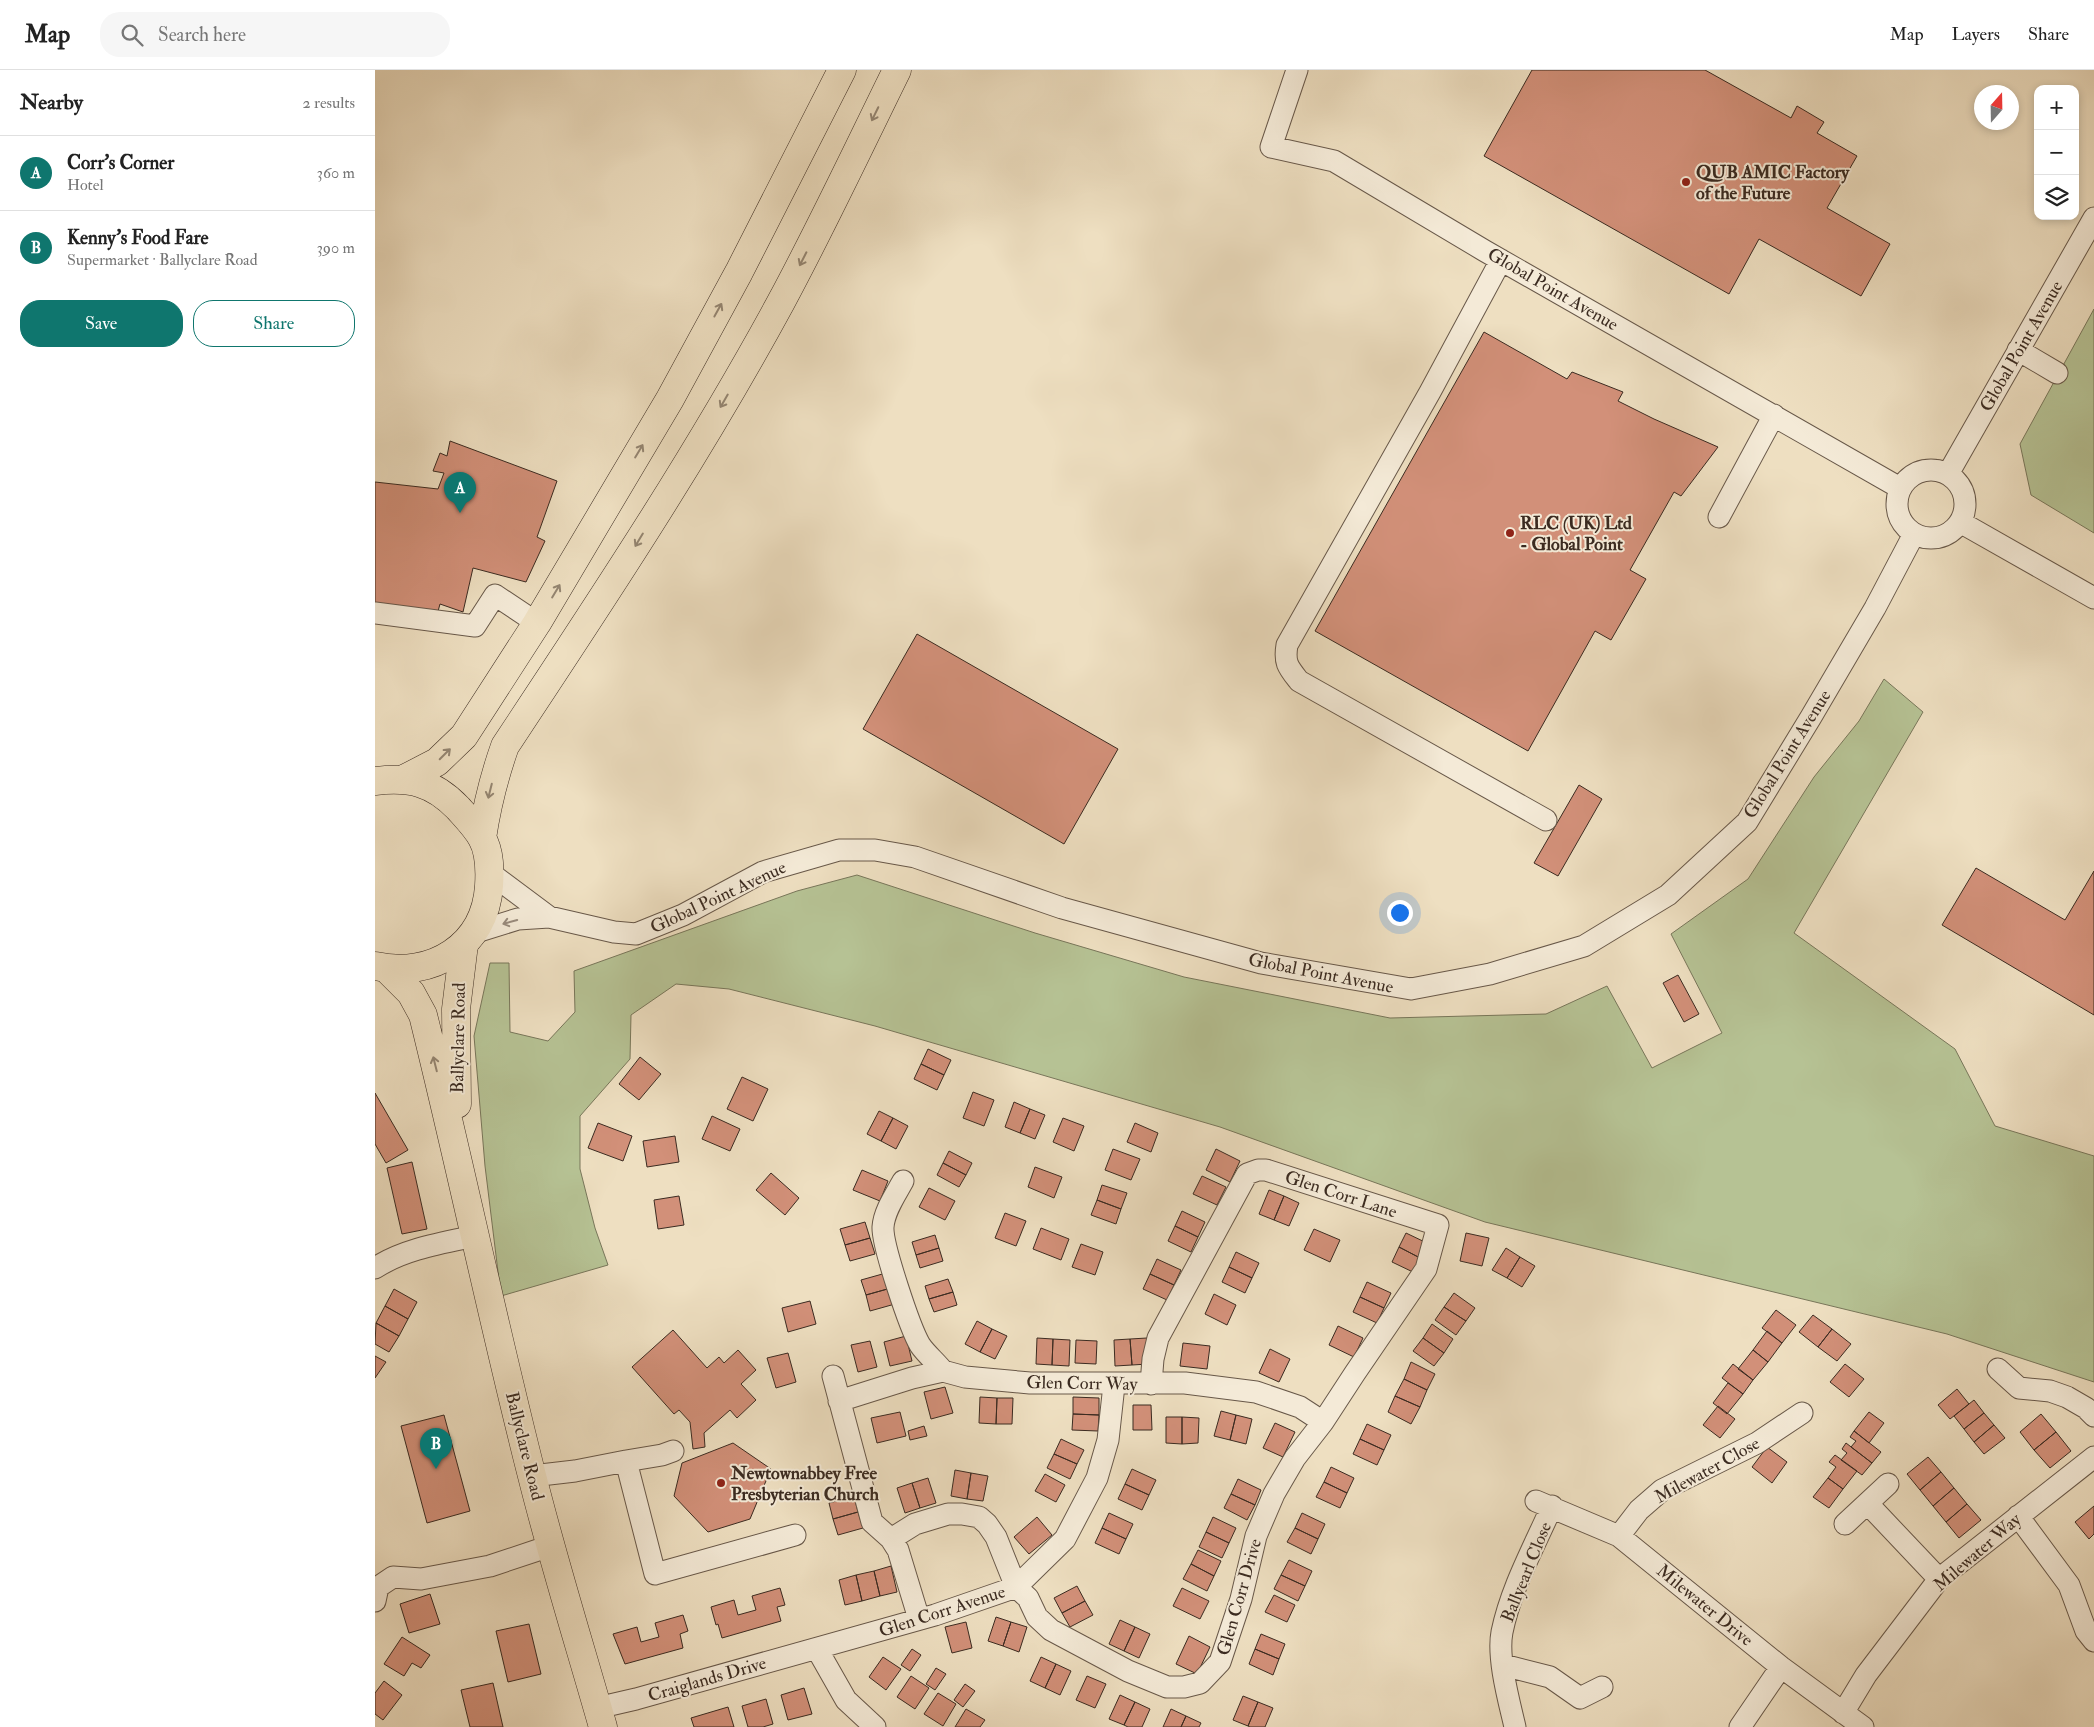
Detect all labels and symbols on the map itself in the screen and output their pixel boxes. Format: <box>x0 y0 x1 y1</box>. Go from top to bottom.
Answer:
north arrow <box>1974 85 2019 130</box>
one-way arrow <box>870 106 879 121</box>
place label: QUB AMIC Factory of the Future <box>1696 161 1850 205</box>
marker: QUB AMIC Factory of the Future <box>1680 176 1692 188</box>
street label: Global Point Avenue <box>1483 243 1623 336</box>
one-way arrow <box>797 251 807 266</box>
street label: Global Point Avenue <box>1975 276 2068 416</box>
one-way arrow <box>714 303 724 318</box>
one-way arrow <box>718 394 728 408</box>
one-way arrow <box>634 445 644 459</box>
pin: A <box>444 472 476 513</box>
place label: RLC (UK) Ltd - Global Point <box>1520 512 1632 556</box>
marker: RLC (UK) Ltd - Global Point <box>1504 527 1516 539</box>
one-way arrow <box>634 533 645 547</box>
one-way arrow <box>551 585 561 599</box>
street label: Global Point Avenue <box>1739 685 1836 823</box>
one-way arrow <box>439 749 451 761</box>
one-way arrow <box>485 782 494 798</box>
street label: Global Point Avenue <box>647 856 790 939</box>
your location <box>1387 900 1413 926</box>
one-way arrow <box>503 917 519 927</box>
street label: Global Point Avenue <box>1246 948 1396 999</box>
street label: Ballyclare Road <box>446 982 471 1094</box>
one-way arrow <box>430 1056 439 1072</box>
street label: Glen Corr Lane <box>1282 1166 1400 1224</box>
street label: Glen Corr Way <box>1026 1371 1139 1396</box>
street label: Ballyclare Road <box>500 1389 549 1503</box>
pin: B <box>420 1428 452 1469</box>
street label: Milewater Close <box>1651 1432 1764 1509</box>
place label: Newtownabbey Free Presbyterian Church <box>730 1462 879 1506</box>
marker: Newtownabbey Free Presbyterian Church <box>715 1477 727 1489</box>
street label: Milewater Way <box>1929 1507 2027 1597</box>
street label: Ballyearl Close <box>1496 1518 1557 1626</box>
street label: Glen Corr Drive <box>1212 1536 1267 1658</box>
street label: Milewater Drive <box>1652 1559 1758 1652</box>
street label: Glen Corr Avenue <box>876 1580 1009 1643</box>
street label: Craiglands Drive <box>645 1651 769 1707</box>

